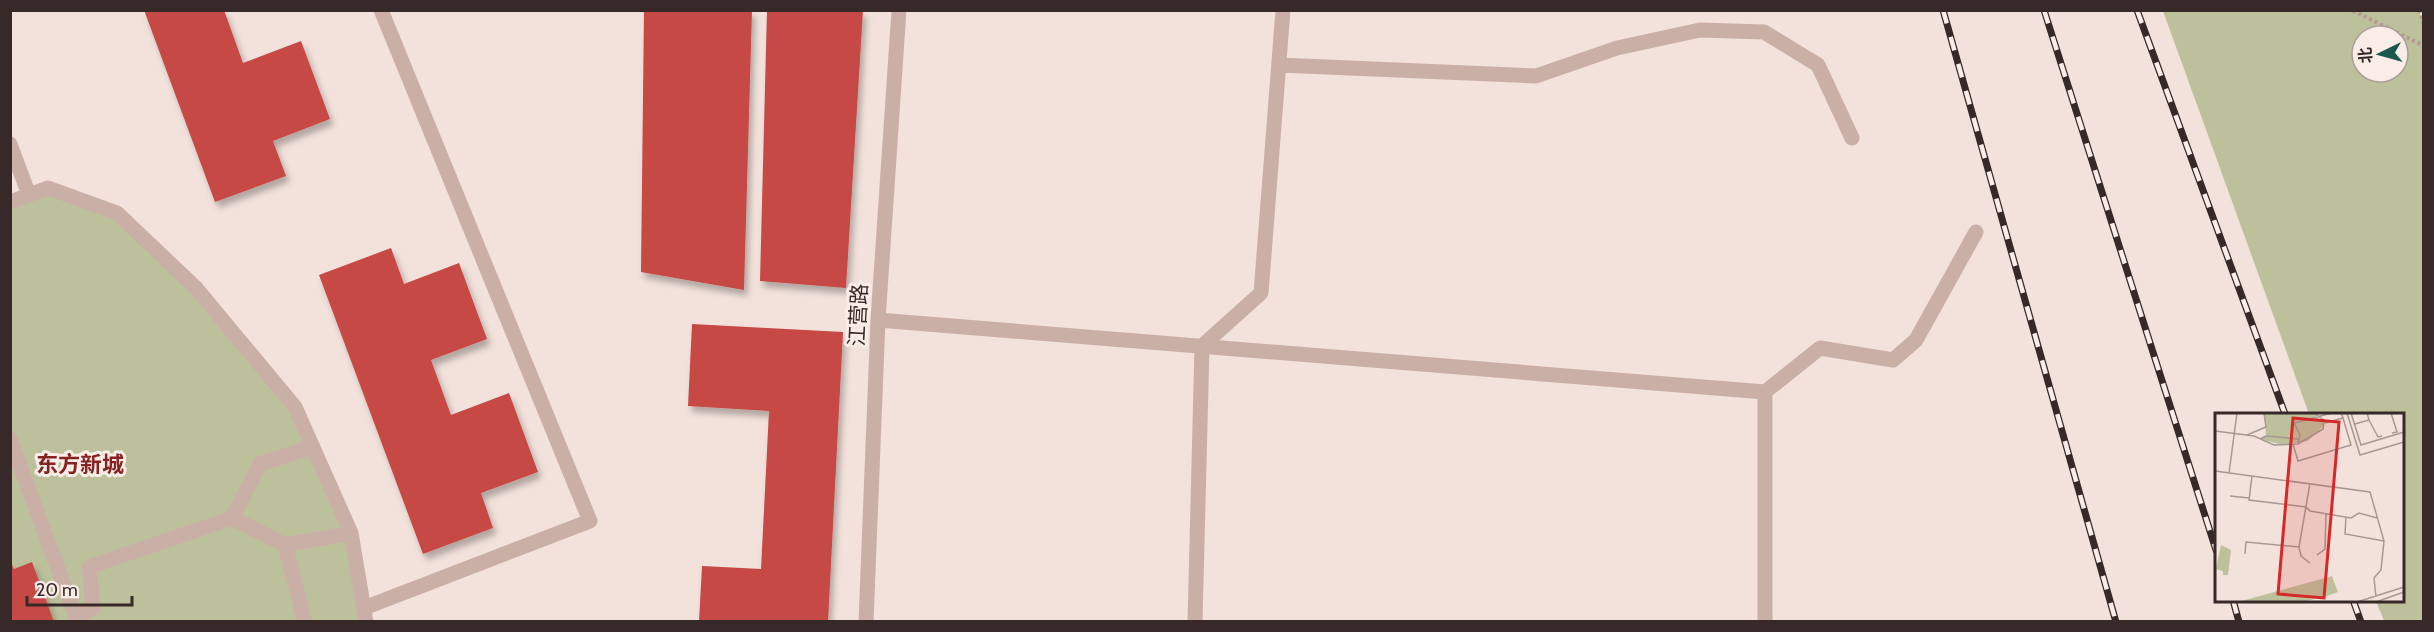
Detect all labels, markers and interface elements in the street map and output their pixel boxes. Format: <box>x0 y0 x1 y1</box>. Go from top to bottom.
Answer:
north arrow <box>2350 24 2410 84</box>
text: 北 <box>2355 46 2376 64</box>
street label: 江营路 <box>844 283 872 347</box>
inset map <box>2215 413 2404 602</box>
district label: 东方新城 <box>36 451 124 478</box>
scale bar <box>27 569 132 607</box>
text: 20 m <box>36 579 78 601</box>

